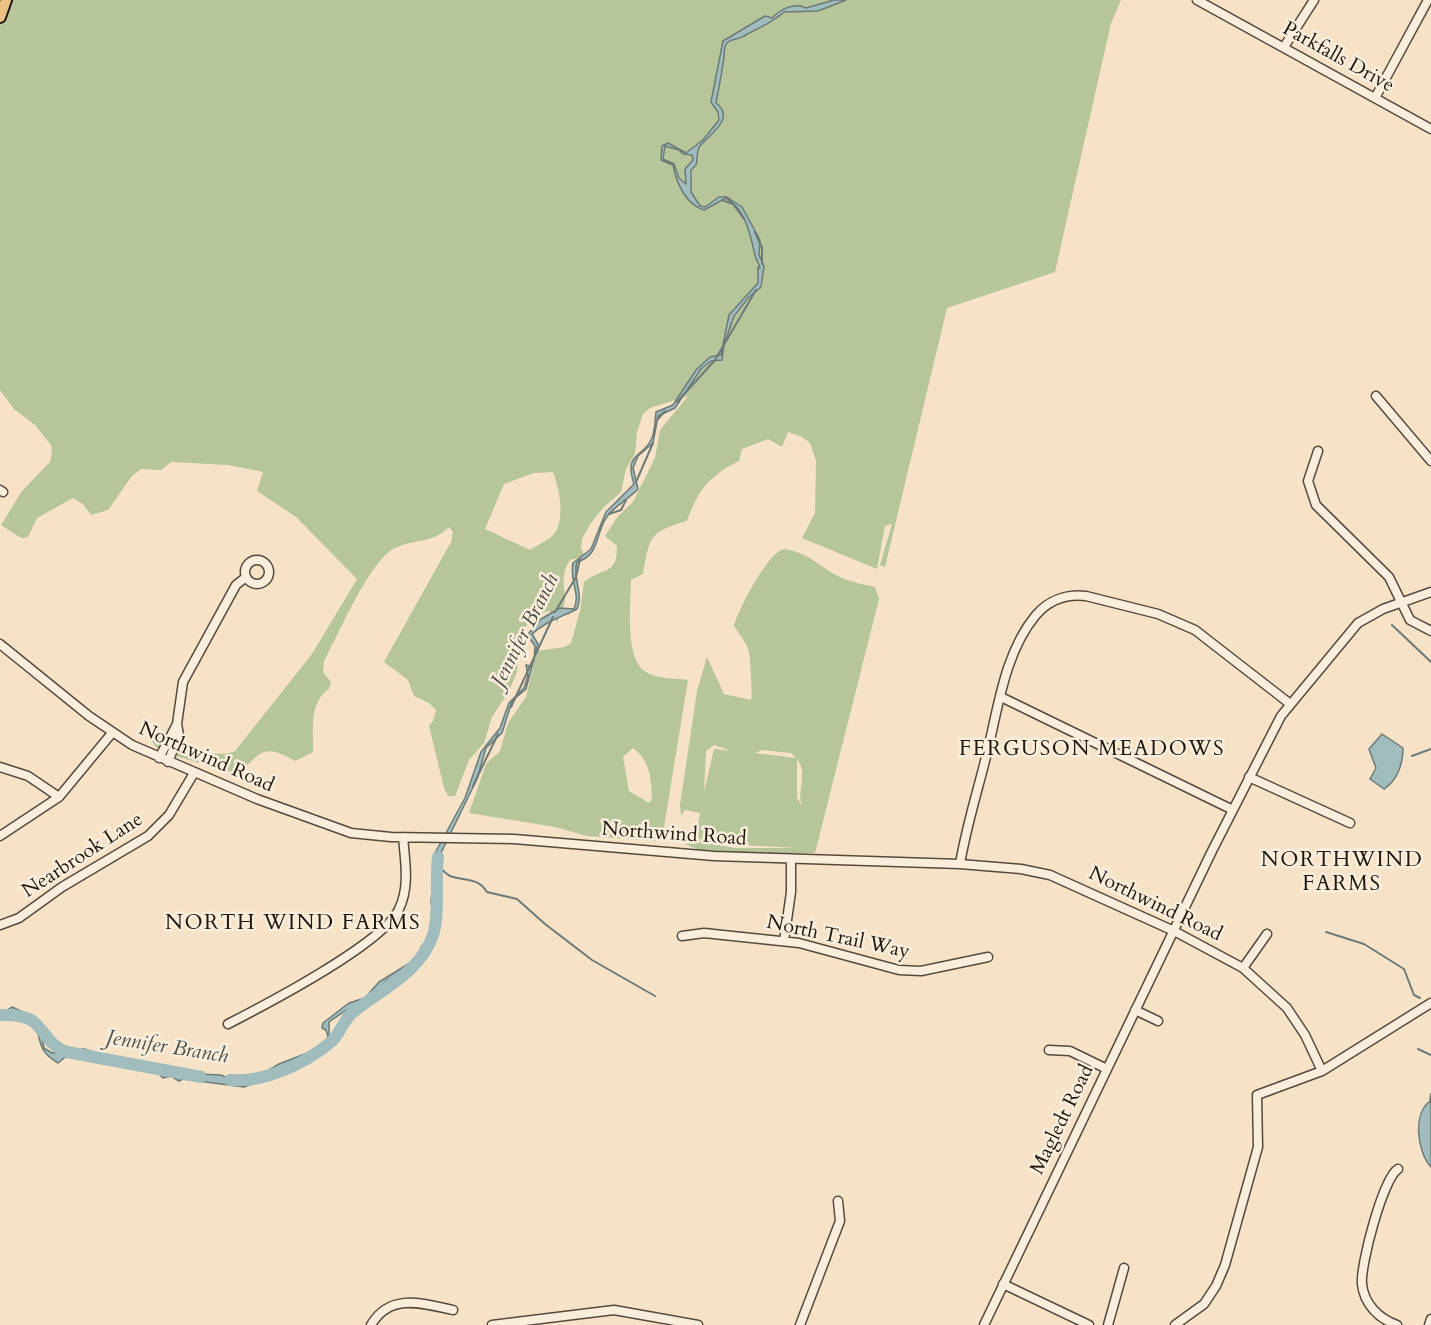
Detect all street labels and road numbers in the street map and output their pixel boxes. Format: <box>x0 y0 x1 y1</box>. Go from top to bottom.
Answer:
street label: Parkfalls Drive <box>1278 17 1398 99</box>
street label: Northwind Road <box>135 717 277 799</box>
street label: Nearbrook Lane <box>18 808 148 904</box>
street label: Northwind Road <box>601 818 747 852</box>
street label: Northwind Road <box>1084 862 1226 948</box>
street label: North Trail Way <box>764 911 912 965</box>
street label: Magledt Road <box>1026 1061 1100 1179</box>

